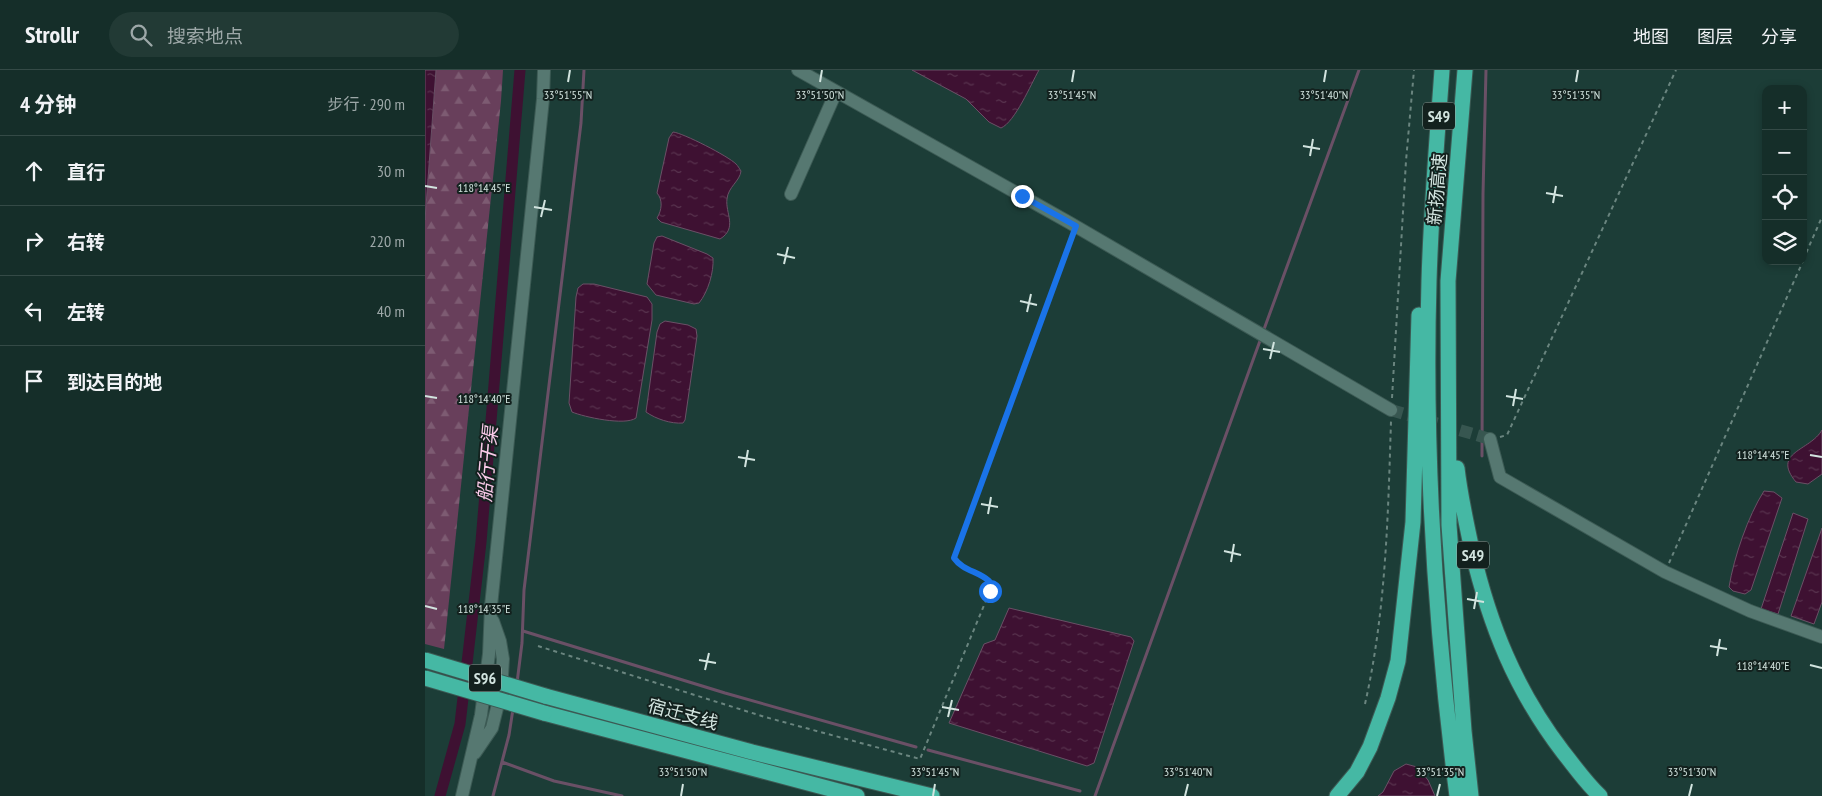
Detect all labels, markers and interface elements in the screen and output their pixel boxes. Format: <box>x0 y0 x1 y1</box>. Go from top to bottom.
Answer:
search box <box>109 12 459 57</box>
text: Strollr <box>25 19 79 50</box>
icon: search <box>127 21 155 49</box>
text: 搜索地点 <box>167 24 243 48</box>
text: 地图 <box>1633 25 1669 48</box>
text: 图层 <box>1697 25 1733 48</box>
text: 分享 <box>1761 25 1797 48</box>
map controls <box>1762 85 1807 265</box>
button: + <box>1762 85 1807 130</box>
text: 33°51'55"N <box>544 87 592 102</box>
text: 33°51'50"N <box>796 87 844 102</box>
text: 33°51'45"N <box>1048 87 1096 102</box>
text: 33°51'40"N <box>1300 87 1348 102</box>
text: 33°51'35"N <box>1552 87 1600 102</box>
text: 4 分钟 <box>20 91 76 118</box>
text: 步行 · 290 m <box>327 94 405 114</box>
road number: S49 <box>1423 102 1455 129</box>
button: − <box>1762 130 1807 175</box>
street label: 新扬高速 <box>1422 152 1452 226</box>
icon: ahead <box>20 157 48 185</box>
text: 直行 <box>67 160 105 184</box>
text: 30 m <box>377 161 405 181</box>
button: locate <box>1762 175 1807 220</box>
text: 118°14'45"E <box>458 180 510 195</box>
route end <box>1011 185 1034 208</box>
button: layers <box>1762 220 1807 265</box>
icon: right <box>20 227 48 255</box>
text: 右转 <box>67 230 105 254</box>
text: 220 m <box>370 231 405 251</box>
icon: left <box>20 297 48 325</box>
text: 左转 <box>67 300 105 324</box>
text: 40 m <box>377 301 405 321</box>
icon: arrive <box>20 367 48 395</box>
text: 到达目的地 <box>67 370 162 394</box>
text: 118°14'40"E <box>458 391 510 406</box>
water label: 船行干渠 <box>472 422 503 503</box>
text: 118°14'45"E <box>1737 447 1789 462</box>
road number: S49 <box>1457 542 1489 568</box>
route start <box>979 580 1002 603</box>
text: 118°14'35"E <box>458 601 510 616</box>
text: 118°14'40"E <box>1737 658 1789 673</box>
road number: S96 <box>469 664 501 692</box>
street label: 宿迁支线 <box>645 694 721 734</box>
text: 33°51'50"N <box>659 764 707 779</box>
text: 33°51'45"N <box>911 764 959 779</box>
text: 33°51'40"N <box>1164 764 1212 779</box>
text: 33°51'35"N <box>1416 764 1464 779</box>
text: 33°51'30"N <box>1668 764 1716 779</box>

